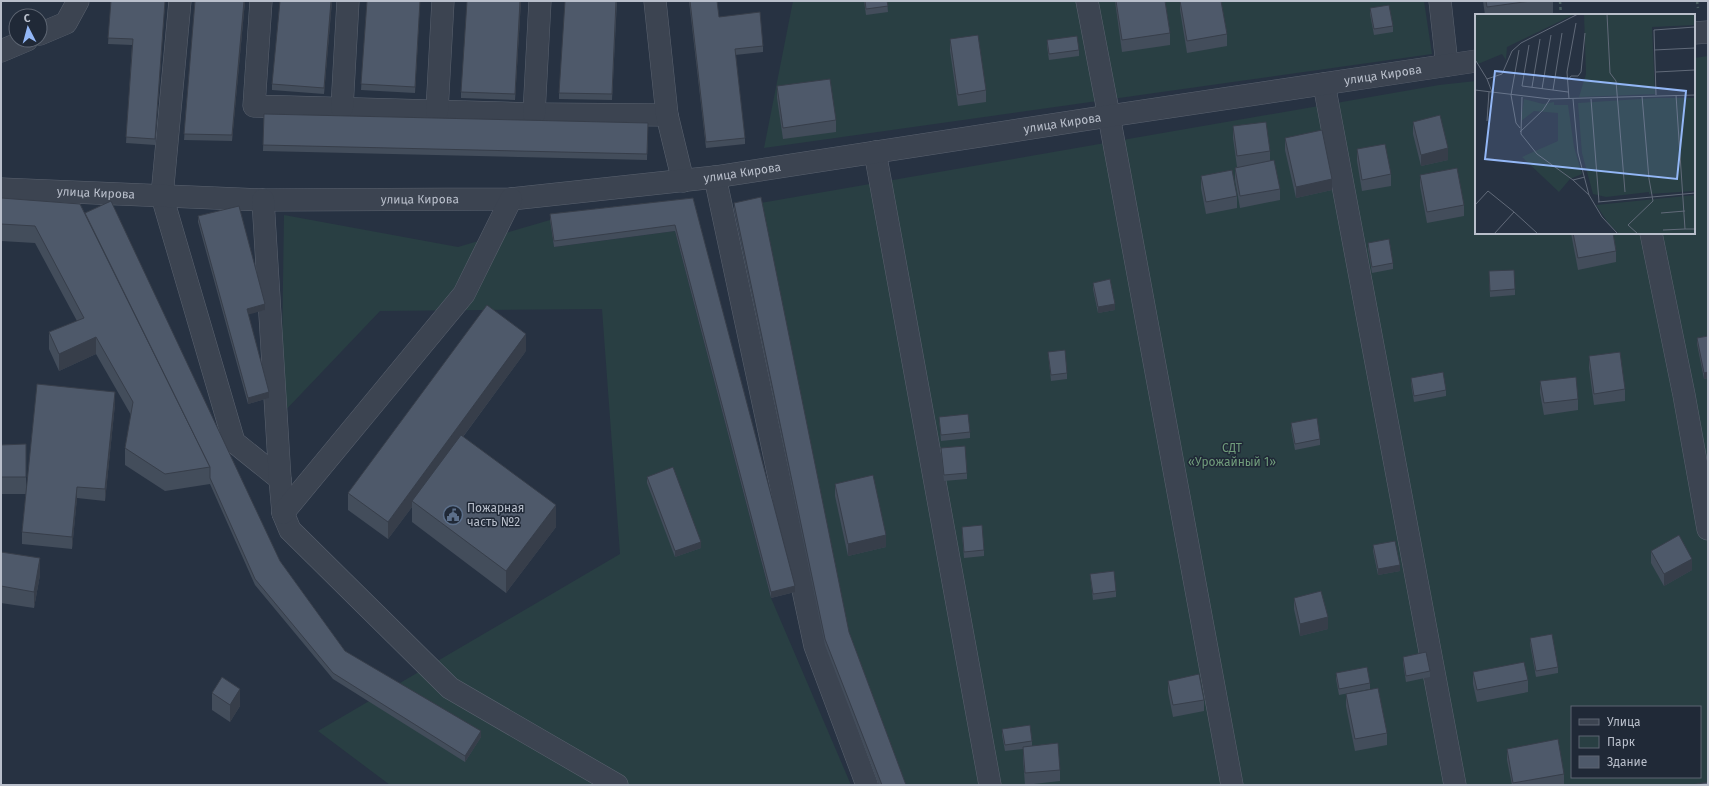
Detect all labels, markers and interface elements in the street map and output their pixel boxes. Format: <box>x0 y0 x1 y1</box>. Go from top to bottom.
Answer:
north arrow <box>8 8 48 48</box>
text: С <box>23 12 32 25</box>
inset map <box>1475 14 1695 234</box>
street label: улица Кирова <box>1343 62 1423 88</box>
street label: улица Кирова <box>1023 110 1102 136</box>
street label: улица Кирова <box>703 160 782 185</box>
street label: улица Кирова <box>57 184 135 202</box>
street label: улица Кирова <box>381 192 459 207</box>
park label: СДТ «Урожайный 1» <box>1188 441 1276 469</box>
place label: Пожарная часть №2 <box>467 501 524 529</box>
public building icon: Пожарная часть №2 <box>442 504 464 526</box>
legend <box>1571 706 1701 778</box>
text: Улица <box>1607 715 1641 729</box>
text: Парк <box>1607 735 1636 749</box>
text: Здание <box>1607 755 1647 769</box>

